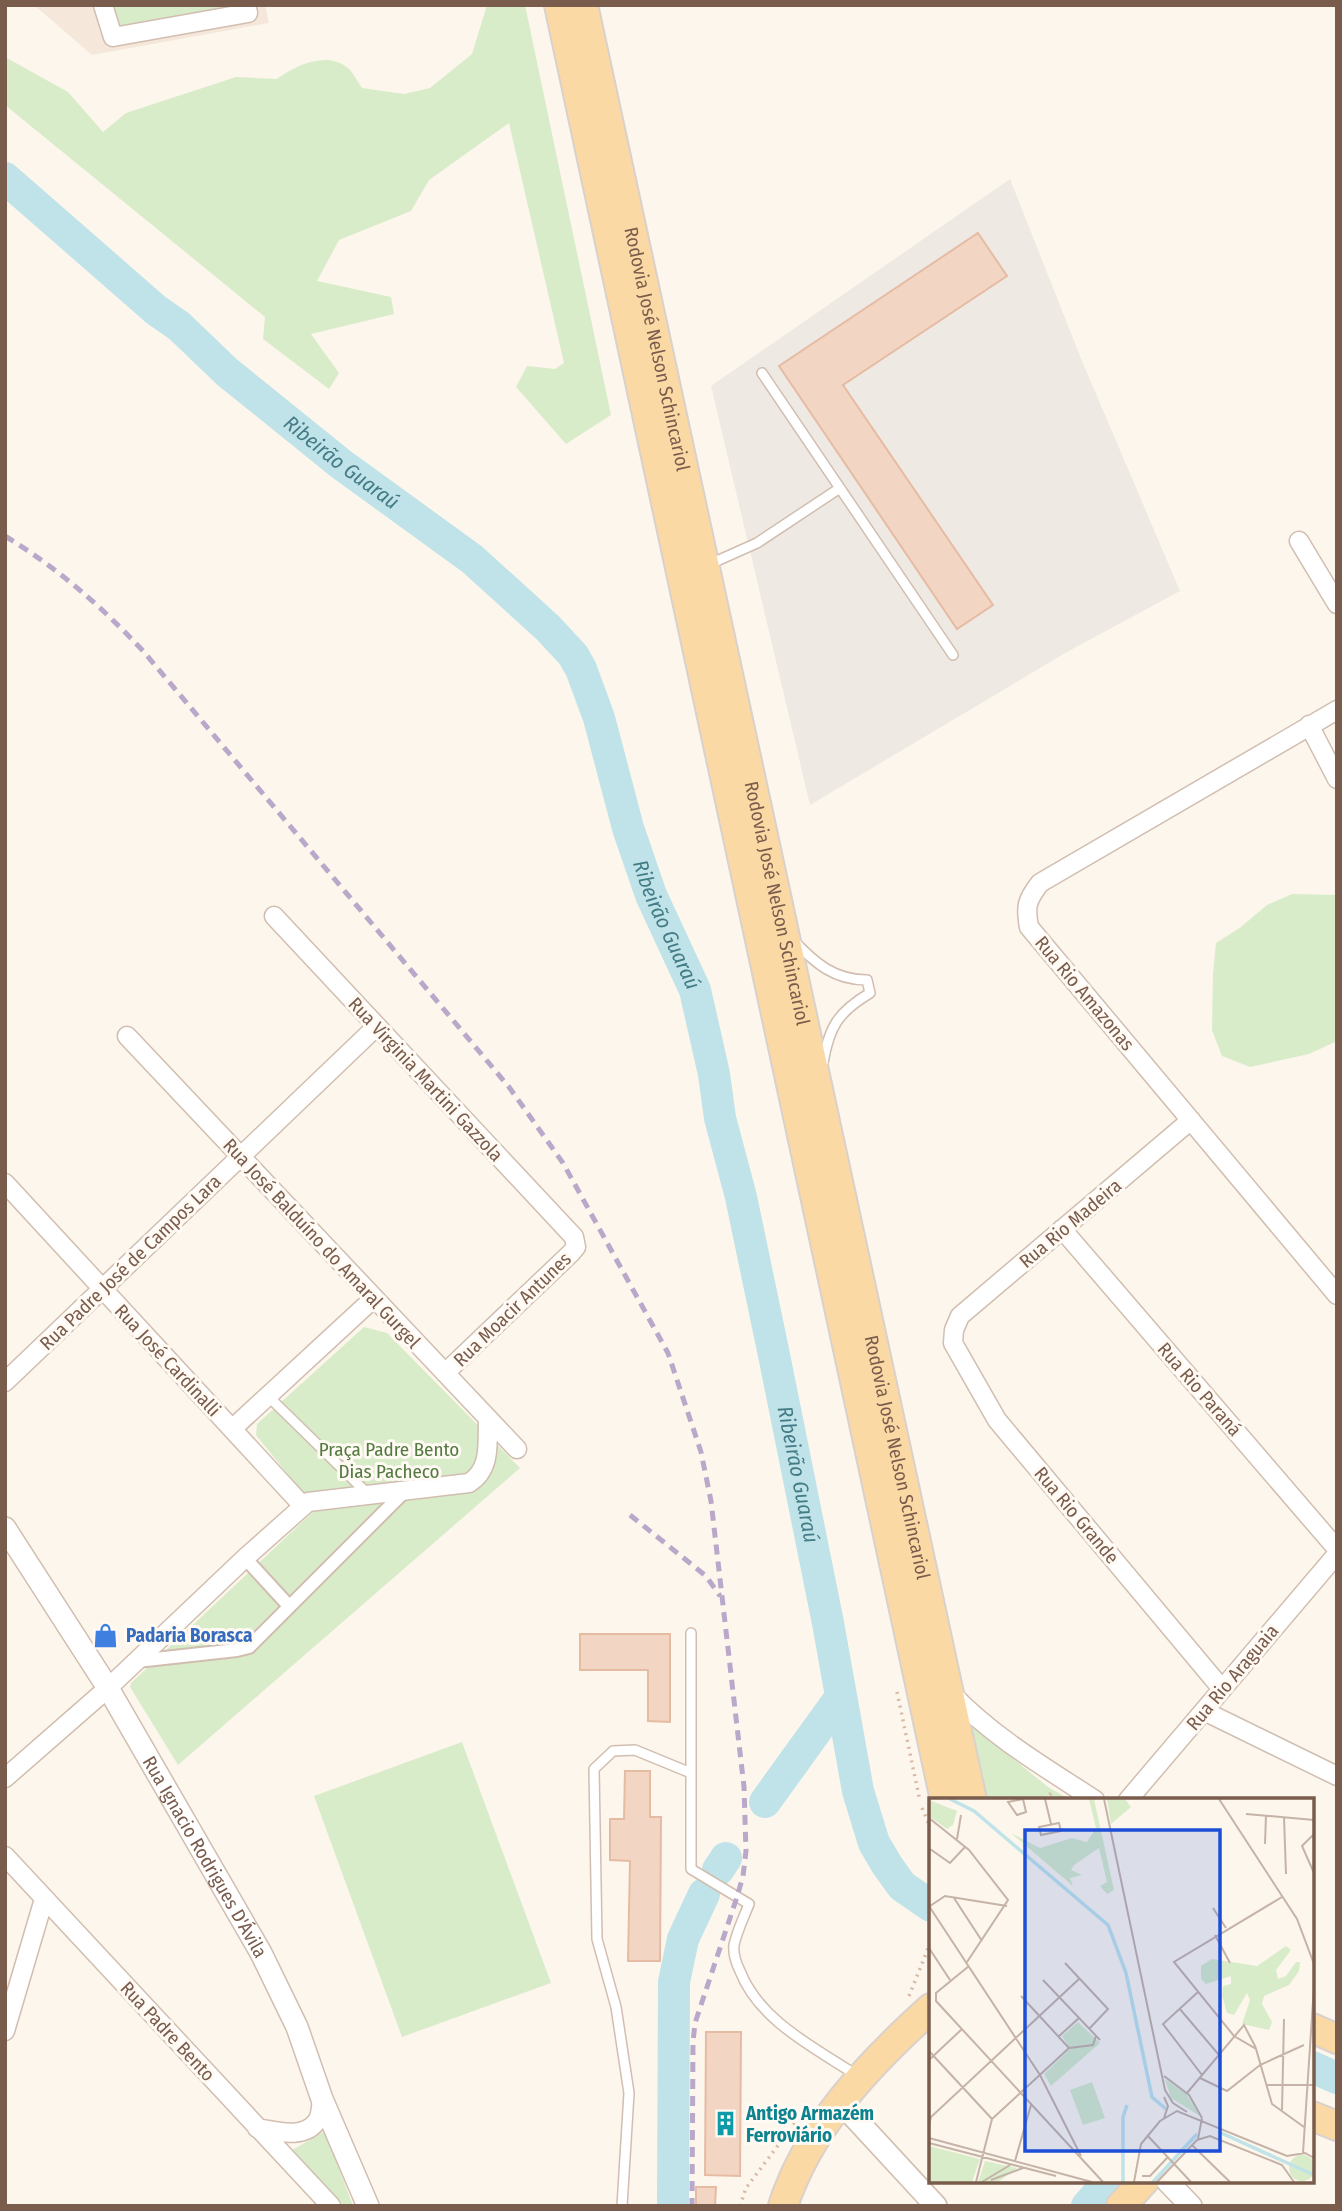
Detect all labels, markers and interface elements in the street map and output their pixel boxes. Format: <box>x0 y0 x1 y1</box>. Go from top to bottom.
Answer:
street label: Rodovia José Nelson Schincariol <box>619 225 695 473</box>
water label: Ribeirão Guaraú <box>278 410 404 515</box>
street label: Rodovia José Nelson Schincariol <box>740 779 815 1027</box>
water label: Ribeirão Guaraú <box>627 857 706 994</box>
street label: Rua Rio Amazonas <box>1030 931 1139 1055</box>
street label: Rua Virginia Martini Gazzola <box>343 992 508 1166</box>
street label: Rua José Balduíno do Amaral Gurgel <box>218 1134 425 1353</box>
street label: Rua Padre José de Campos Lara <box>35 1170 226 1355</box>
street label: Rua Rio Madeira <box>1015 1174 1126 1273</box>
street label: Rua Moacir Antunes <box>449 1247 576 1371</box>
street label: Rua José Cardinalli <box>110 1299 225 1421</box>
street label: Rodovia José Nelson Schincariol <box>860 1333 935 1582</box>
street label: Rua Rio Paraná <box>1153 1338 1247 1441</box>
water label: Ribeirão Guaraú <box>772 1404 825 1545</box>
park label: Praça Padre Bento Dias Pacheco <box>319 1438 459 1483</box>
street label: Rua Rio Grande <box>1029 1462 1124 1568</box>
street label: Rua Rio Araguaia <box>1181 1620 1283 1735</box>
shop icon: Padaria Borasca <box>92 1621 120 1649</box>
place label: Padaria Borasca <box>126 1624 252 1647</box>
street label: Rua Ignacio Rodrigues D'Ávila <box>138 1752 272 1962</box>
inset map <box>929 1798 1314 2183</box>
street label: Rua Padre Bento <box>116 1977 220 2086</box>
place label: Antigo Armazém Ferroviário <box>745 2102 874 2147</box>
building icon: Antigo Armazém Ferroviário <box>712 2110 740 2138</box>

